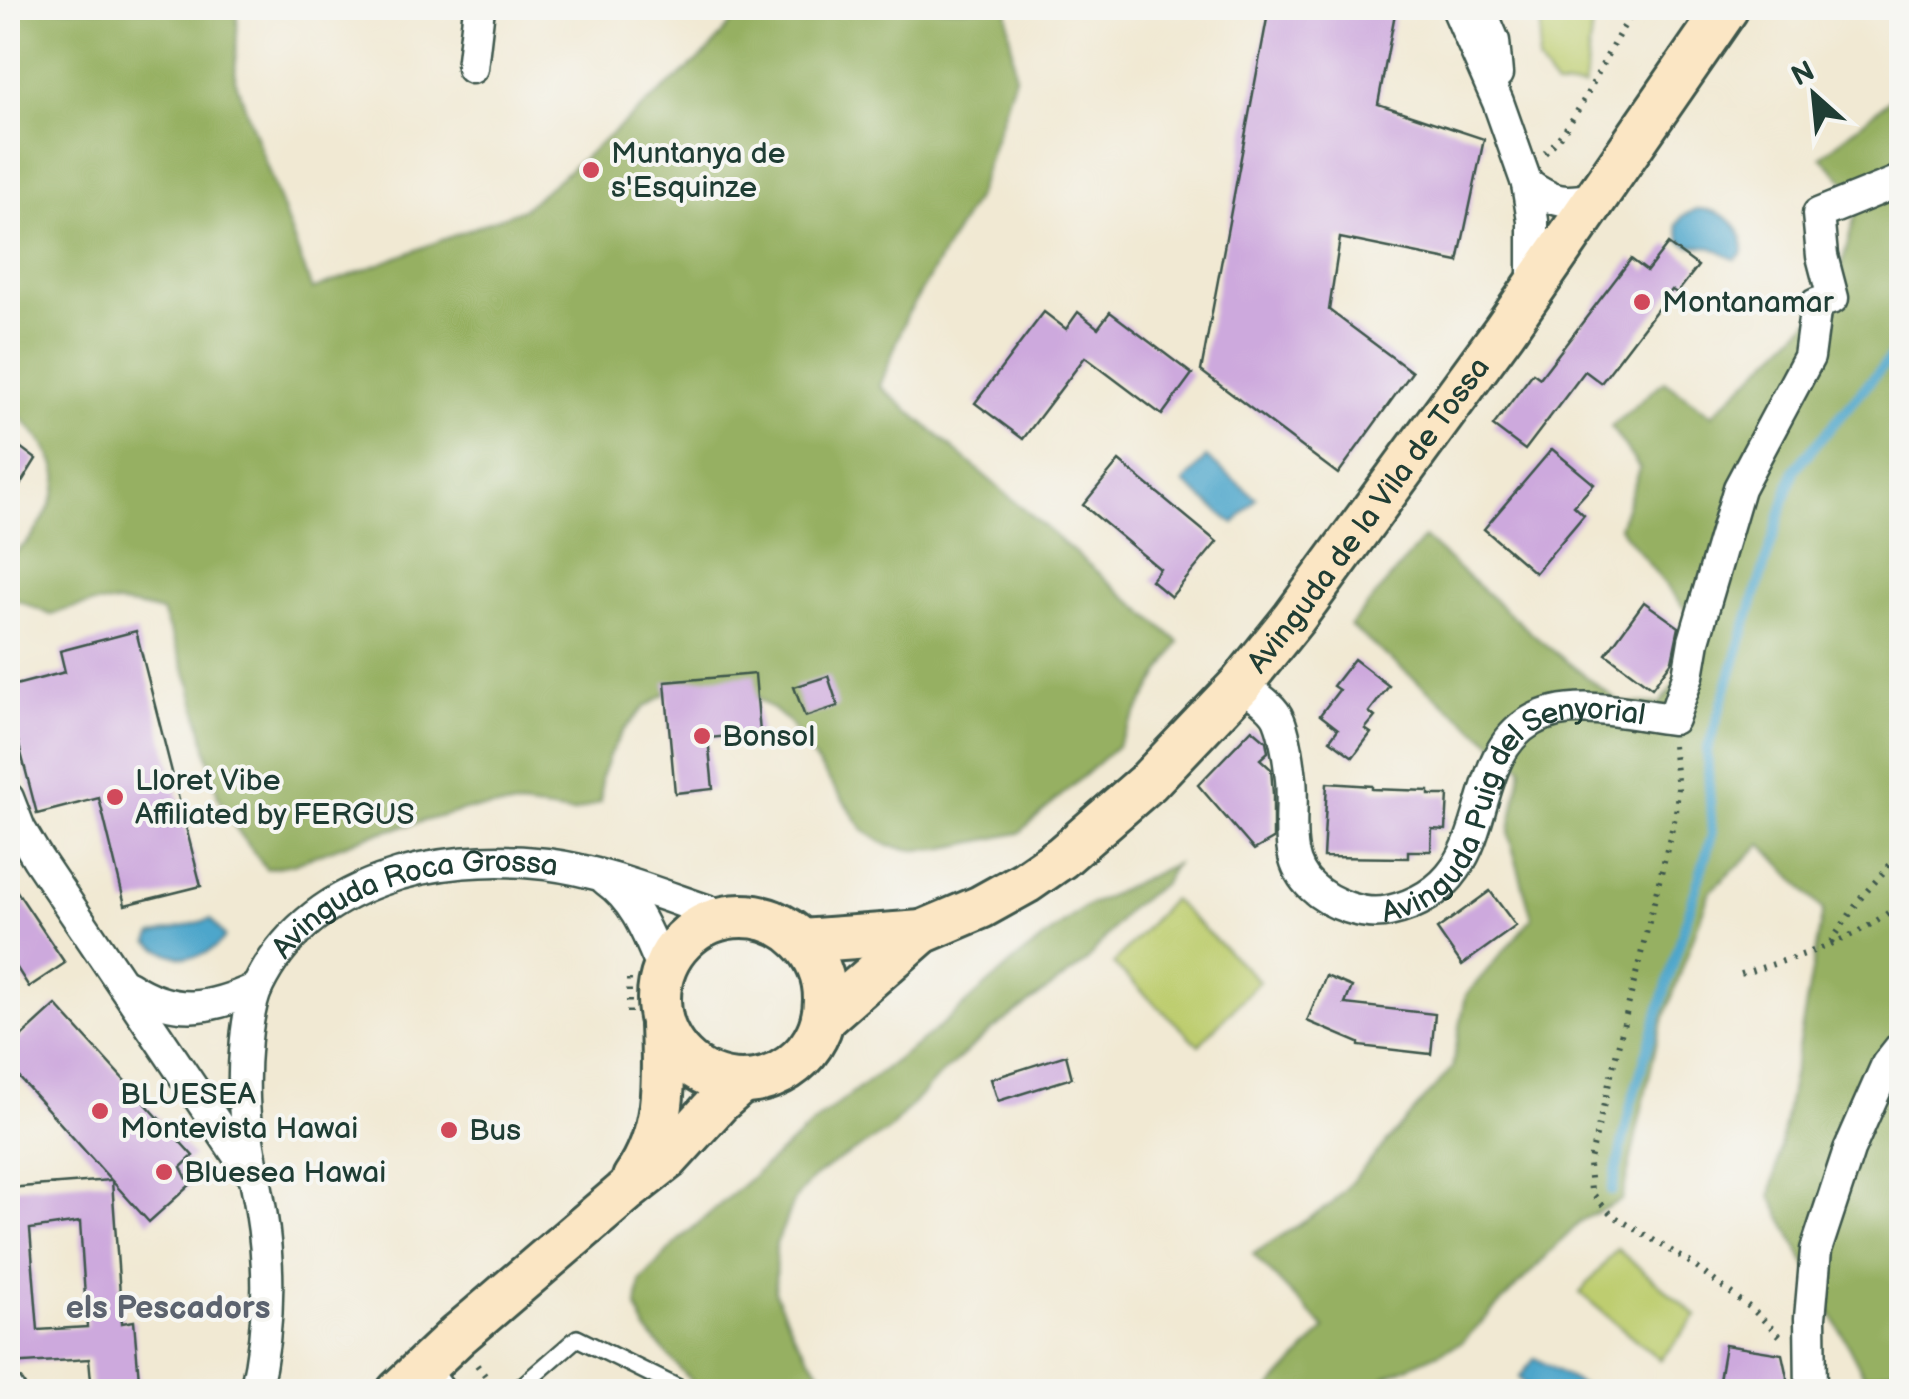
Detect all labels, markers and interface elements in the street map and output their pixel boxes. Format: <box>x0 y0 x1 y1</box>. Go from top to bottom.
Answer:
north arrow <box>1764 45 1864 145</box>
text: N <box>1786 55 1820 94</box>
place label: Muntanya de s'Esquinze <box>611 136 786 206</box>
marker: Muntanya de s'Esquinze <box>580 159 602 181</box>
place label: Montanamar <box>1662 285 1835 321</box>
marker: Montanamar <box>1631 291 1653 313</box>
street label: Avinguda de la Vila de Tossa <box>1240 351 1498 681</box>
street label: Avinguda Puig del Senyorial <box>1378 691 1648 931</box>
place label: Bonsol <box>722 719 815 755</box>
marker: Bonsol <box>691 725 713 747</box>
place label: Lloret Vibe Affiliated by FERGUS <box>135 763 415 833</box>
marker: Lloret Vibe Affiliated by FERGUS <box>104 786 126 808</box>
street label: Avinguda Roca Grossa <box>264 844 560 966</box>
place label: BLUESEA Montevista Hawai <box>120 1077 358 1147</box>
marker: BLUESEA Montevista Hawai <box>89 1100 111 1122</box>
place label: Bus <box>469 1113 521 1149</box>
marker: Bus <box>438 1119 460 1141</box>
place label: Bluesea Hawai <box>184 1155 386 1191</box>
marker: Bluesea Hawai <box>153 1161 175 1183</box>
district label: els Pescadors <box>66 1289 270 1328</box>

